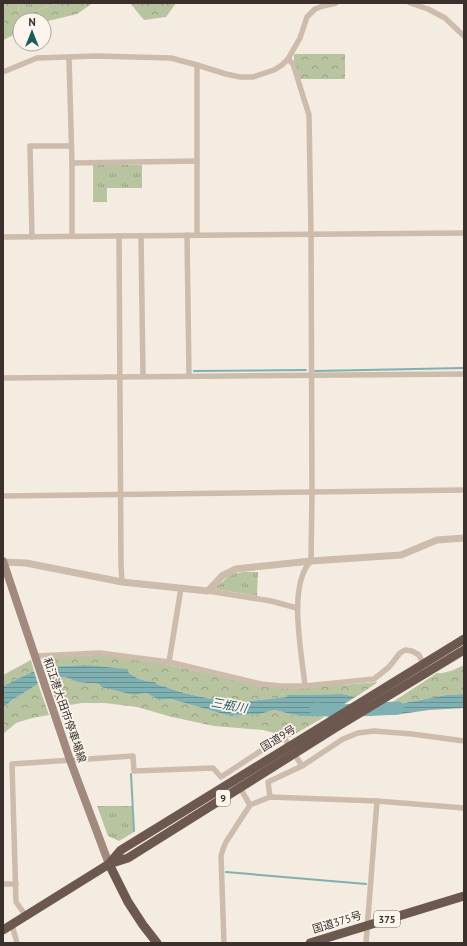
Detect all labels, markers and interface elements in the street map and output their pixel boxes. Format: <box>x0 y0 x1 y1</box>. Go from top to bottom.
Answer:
north arrow <box>12 12 52 52</box>
text: N <box>28 15 36 29</box>
street label: 和江港大田市停車場線 <box>40 656 90 764</box>
water label: 三瓶川 <box>210 694 250 716</box>
street label: 国道9号 <box>258 722 298 754</box>
road number: 9 <box>216 790 230 806</box>
street label: 国道375号 <box>311 908 363 936</box>
road number: 375 <box>374 911 400 927</box>

